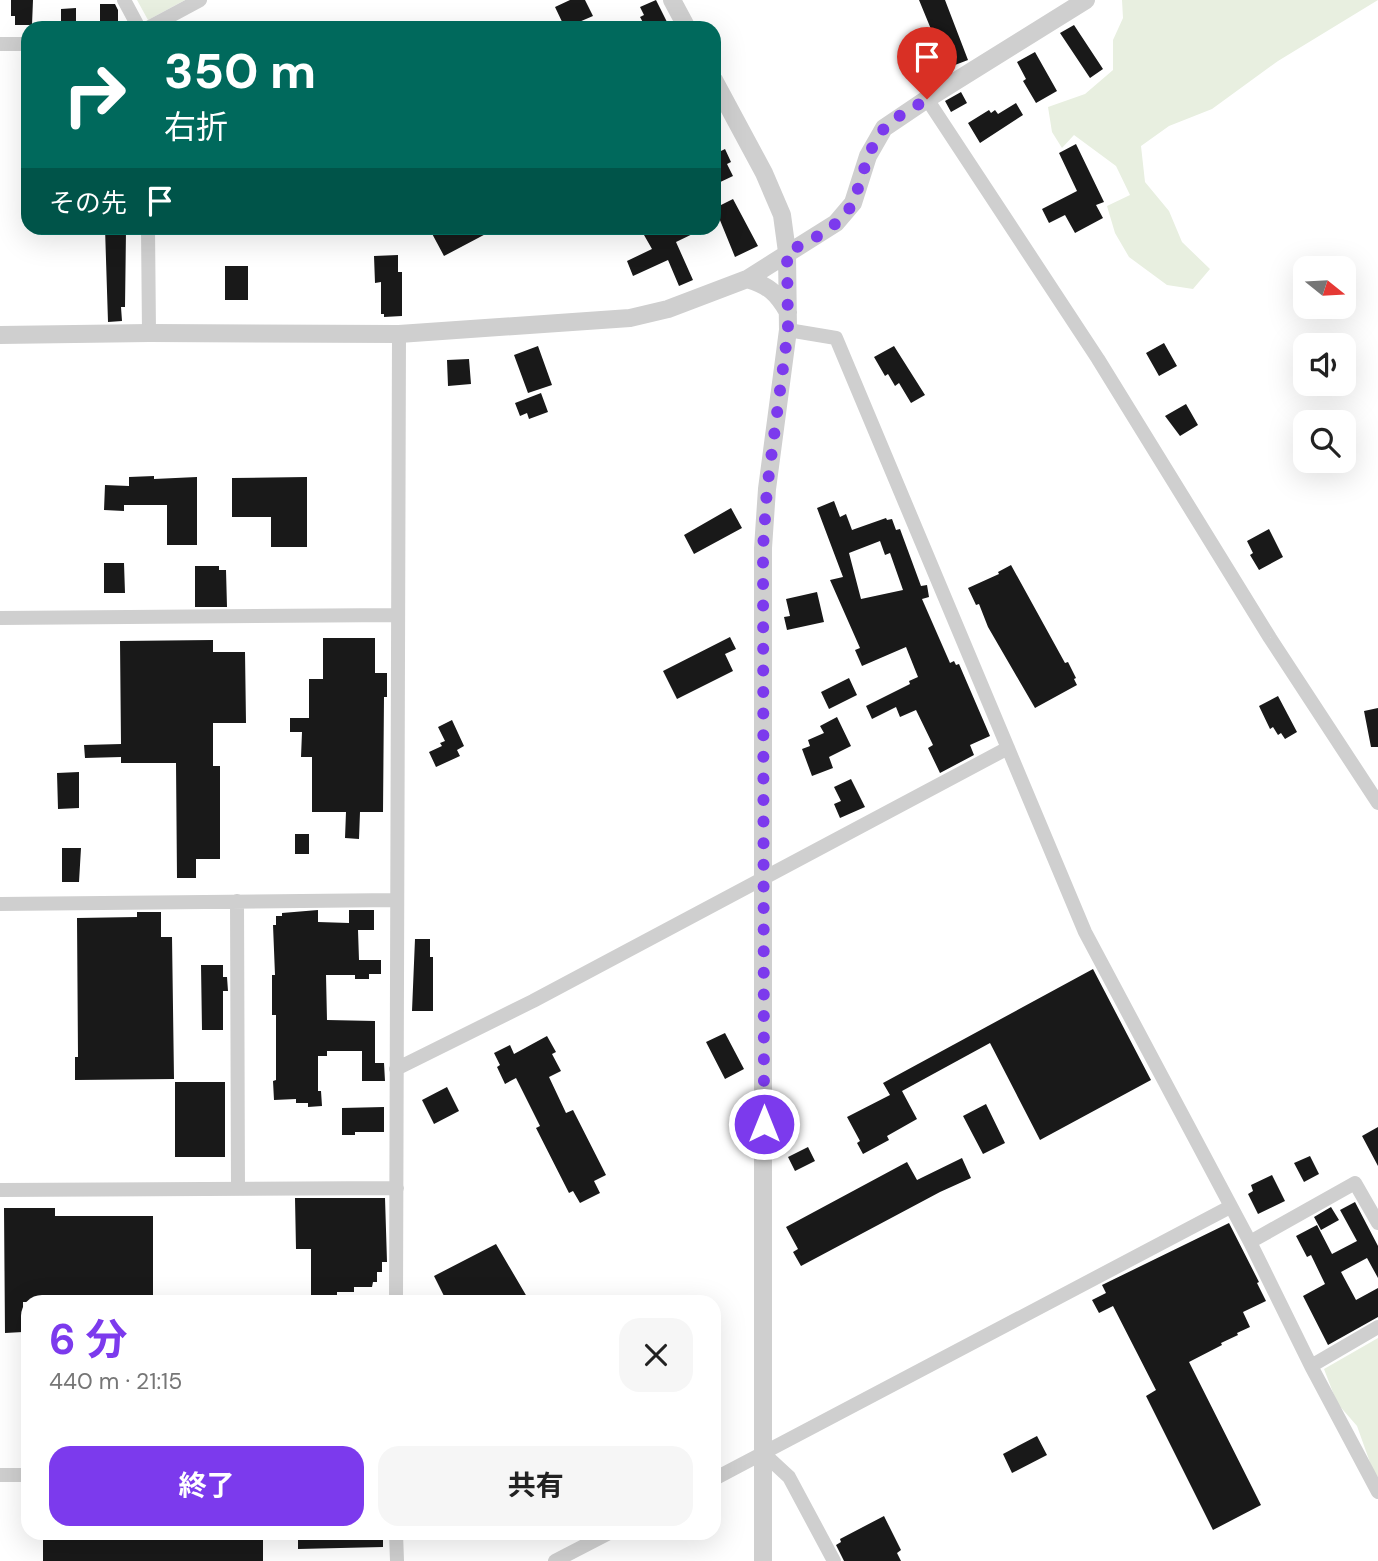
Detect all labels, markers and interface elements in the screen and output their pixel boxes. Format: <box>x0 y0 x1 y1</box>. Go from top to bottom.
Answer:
pin <box>897 27 957 99</box>
icon: arrive <box>908 38 946 76</box>
text: 350 m <box>164 39 316 103</box>
icon: right <box>49 49 140 140</box>
text: 右折 <box>164 106 228 148</box>
icon: arrive <box>141 182 179 220</box>
text: その先 <box>49 186 127 220</box>
north arrow <box>1293 256 1356 318</box>
map controls <box>1293 256 1356 473</box>
button: sound <box>1293 333 1356 396</box>
button: search <box>1293 410 1356 473</box>
position arrow <box>727 1087 801 1161</box>
text: 6 分 <box>49 1312 128 1367</box>
button: close <box>619 1318 693 1392</box>
text: 440 m · 21:15 <box>49 1366 182 1396</box>
button: 終了 <box>49 1446 364 1526</box>
button: 共有 <box>378 1446 693 1526</box>

